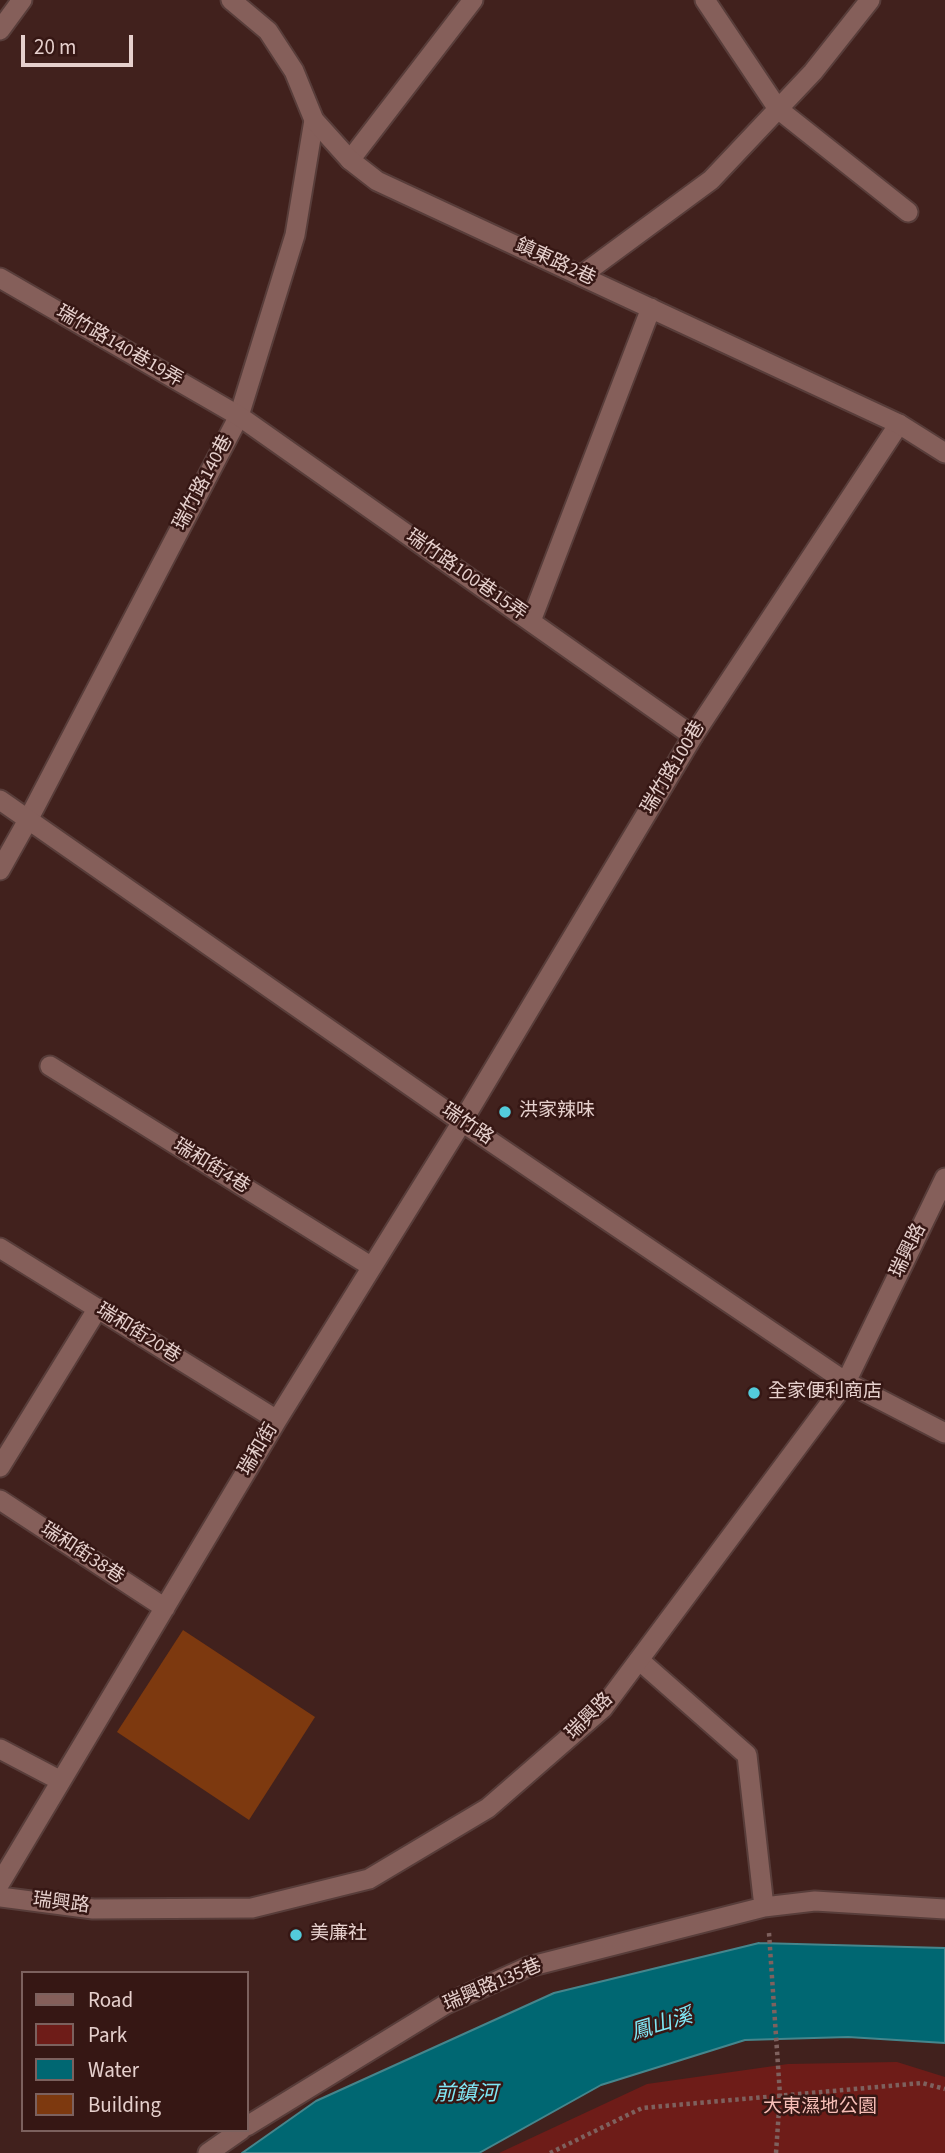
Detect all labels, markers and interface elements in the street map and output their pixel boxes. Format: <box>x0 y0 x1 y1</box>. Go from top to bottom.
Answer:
scale bar <box>24 21 136 65</box>
text: 20 m <box>34 32 76 62</box>
street label: 鎮東路2巷 <box>511 235 599 291</box>
street label: 瑞竹路140巷19弄 <box>52 302 186 392</box>
street label: 瑞竹路140巷 <box>169 432 239 534</box>
street label: 瑞竹路100巷15弄 <box>401 526 531 626</box>
street label: 瑞竹路100巷 <box>637 717 711 819</box>
street label: 瑞竹路 <box>437 1100 497 1150</box>
place label: 洪家辣味 <box>519 1101 595 1123</box>
marker: 洪家辣味 <box>497 1104 513 1120</box>
street label: 瑞和街4巷 <box>169 1135 253 1199</box>
street label: 瑞興路 <box>886 1220 932 1282</box>
street label: 瑞和街20巷 <box>92 1299 184 1369</box>
place label: 全家便利商店 <box>768 1382 882 1404</box>
marker: 全家便利商店 <box>746 1385 762 1401</box>
street label: 瑞和街 <box>235 1420 283 1480</box>
street label: 瑞和街38巷 <box>36 1519 128 1589</box>
street label: 瑞興路 <box>562 1689 618 1745</box>
street label: 瑞興路 <box>31 1889 91 1919</box>
place label: 美廉社 <box>310 1924 367 1946</box>
marker: 美廉社 <box>288 1927 304 1943</box>
street label: 瑞興路135巷 <box>441 1955 545 2017</box>
legend <box>21 1971 248 2132</box>
text: Road <box>88 1985 133 2015</box>
water label: 鳳山溪 <box>628 2005 696 2047</box>
text: Park <box>88 2020 127 2050</box>
text: Water <box>88 2055 139 2085</box>
water label: 前鎮河 <box>435 2082 497 2108</box>
text: Building <box>88 2090 161 2120</box>
park label: 大東濕地公園 <box>763 2097 877 2119</box>

